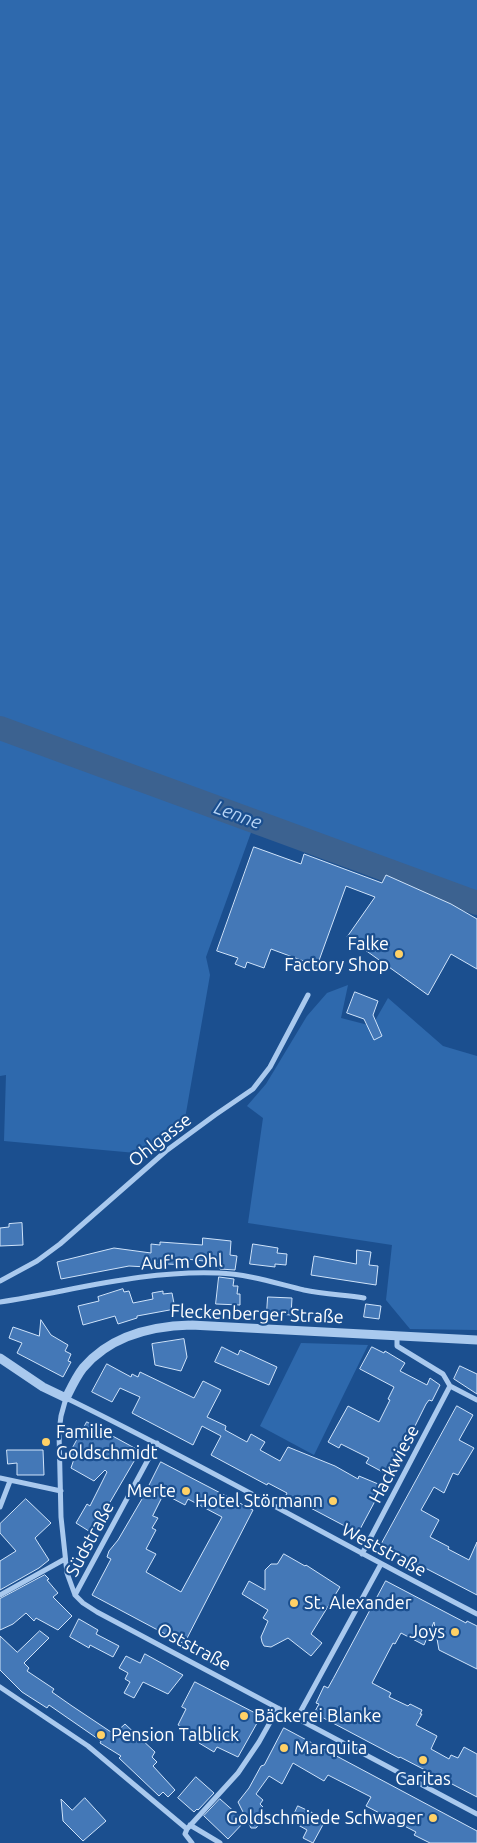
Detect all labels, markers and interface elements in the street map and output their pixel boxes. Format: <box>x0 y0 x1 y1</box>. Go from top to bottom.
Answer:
water label: Lenne <box>211 796 265 834</box>
place label: Falke Factory Shop <box>284 933 389 976</box>
marker: Falke Factory Shop <box>393 948 405 960</box>
street label: Ohlgasse <box>124 1109 196 1171</box>
street label: Auf'm Ohl <box>141 1250 223 1274</box>
street label: Fleckenberger Straße <box>170 1300 344 1328</box>
place label: Familie Goldschmidt <box>56 1421 158 1464</box>
street label: Hackwiese <box>364 1421 424 1507</box>
marker: Familie Goldschmidt <box>40 1436 52 1448</box>
place label: Merte <box>127 1480 176 1502</box>
marker: Merte <box>180 1485 192 1497</box>
place label: Hotel Störmann <box>195 1490 323 1512</box>
marker: Hotel Störmann <box>327 1495 339 1507</box>
street label: Südstraße <box>61 1498 119 1580</box>
street label: Weststraße <box>338 1519 430 1581</box>
place label: St. Alexander <box>304 1592 411 1614</box>
marker: St. Alexander <box>288 1597 300 1609</box>
street label: Oststraße <box>153 1619 235 1675</box>
place label: Joys <box>409 1621 445 1643</box>
marker: Joys <box>449 1626 461 1638</box>
place label: Bäckerei Blanke <box>254 1705 381 1727</box>
marker: Bäckerei Blanke <box>238 1710 250 1722</box>
place label: Pension Talblick <box>111 1724 239 1746</box>
marker: Pension Talblick <box>95 1729 107 1741</box>
place label: Marquita <box>294 1737 367 1759</box>
marker: Marquita <box>278 1742 290 1754</box>
marker: Caritas <box>417 1754 429 1766</box>
place label: Caritas <box>395 1768 451 1790</box>
place label: Goldschmiede Schwager <box>226 1807 423 1829</box>
marker: Goldschmiede Schwager <box>427 1812 439 1824</box>

